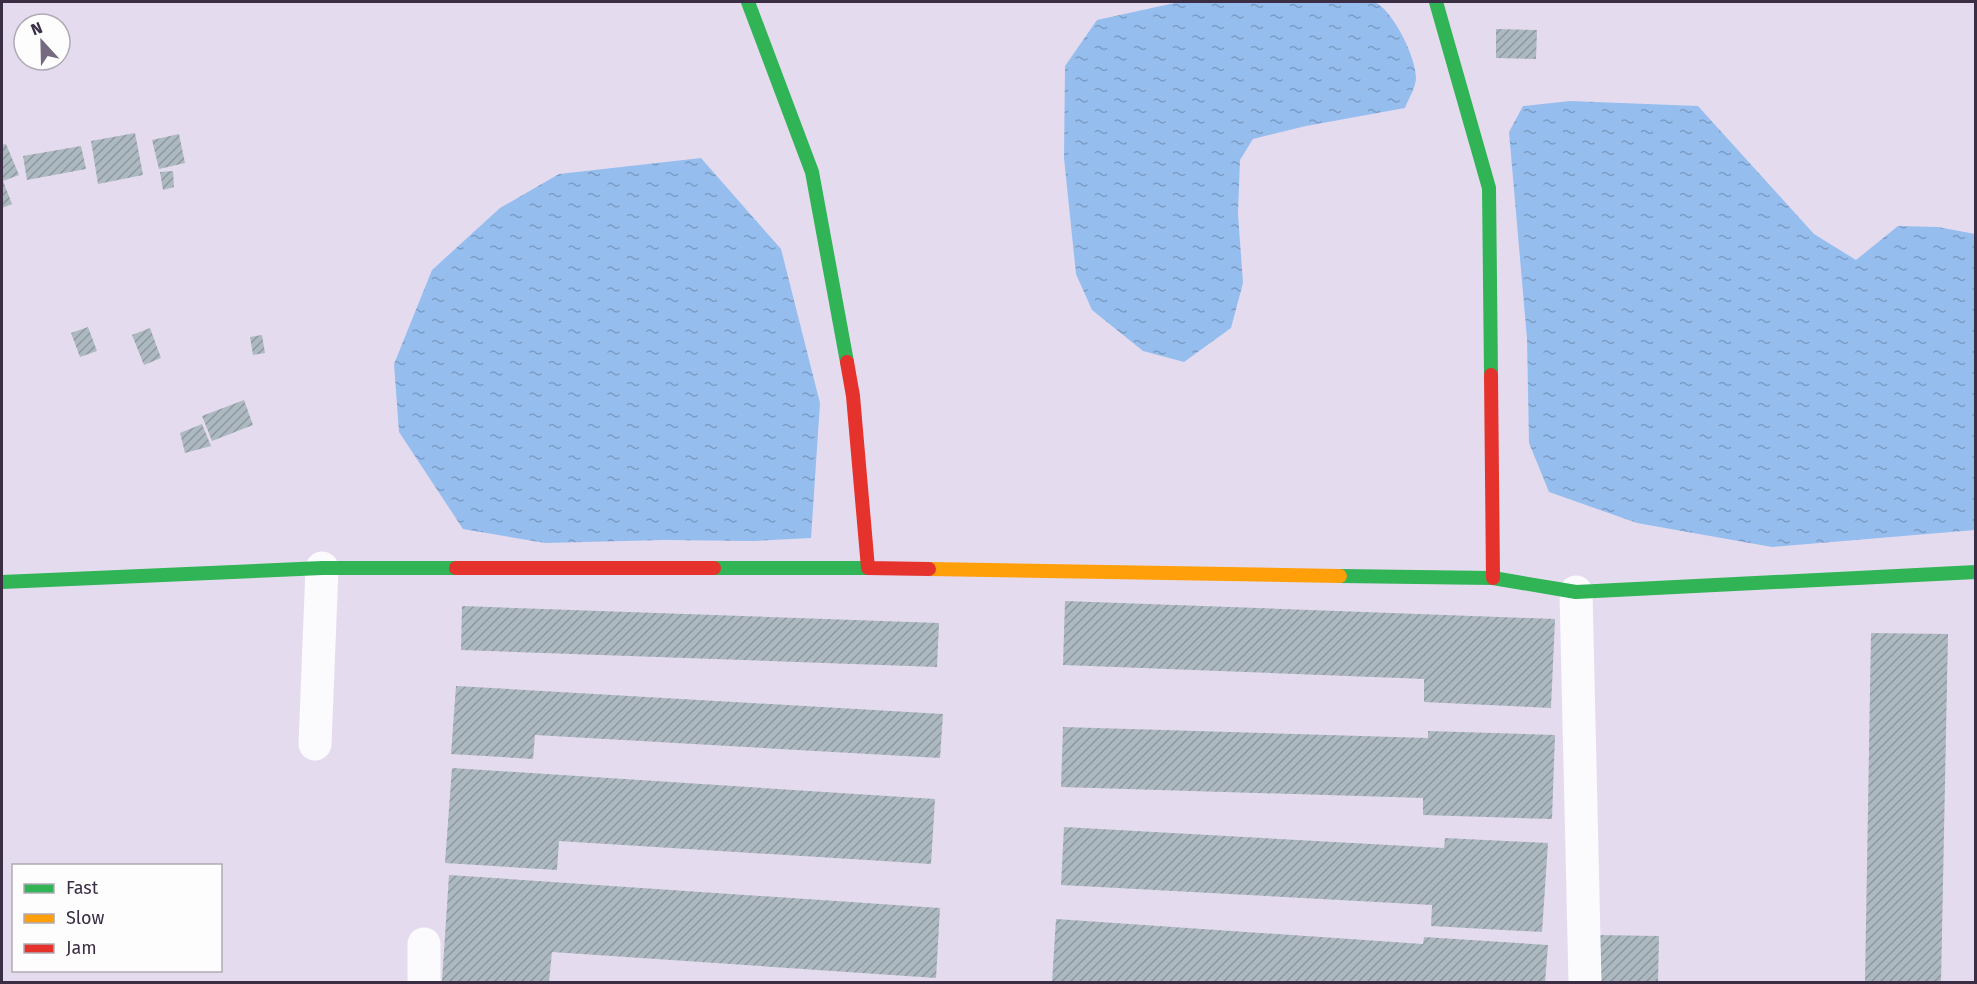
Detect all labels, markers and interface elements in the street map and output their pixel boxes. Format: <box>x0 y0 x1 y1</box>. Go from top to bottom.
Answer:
north arrow <box>12 12 72 72</box>
text: N <box>28 18 45 39</box>
legend <box>12 864 222 972</box>
text: Fast <box>66 877 99 899</box>
text: Slow <box>66 907 105 929</box>
text: Jam <box>66 937 97 959</box>

